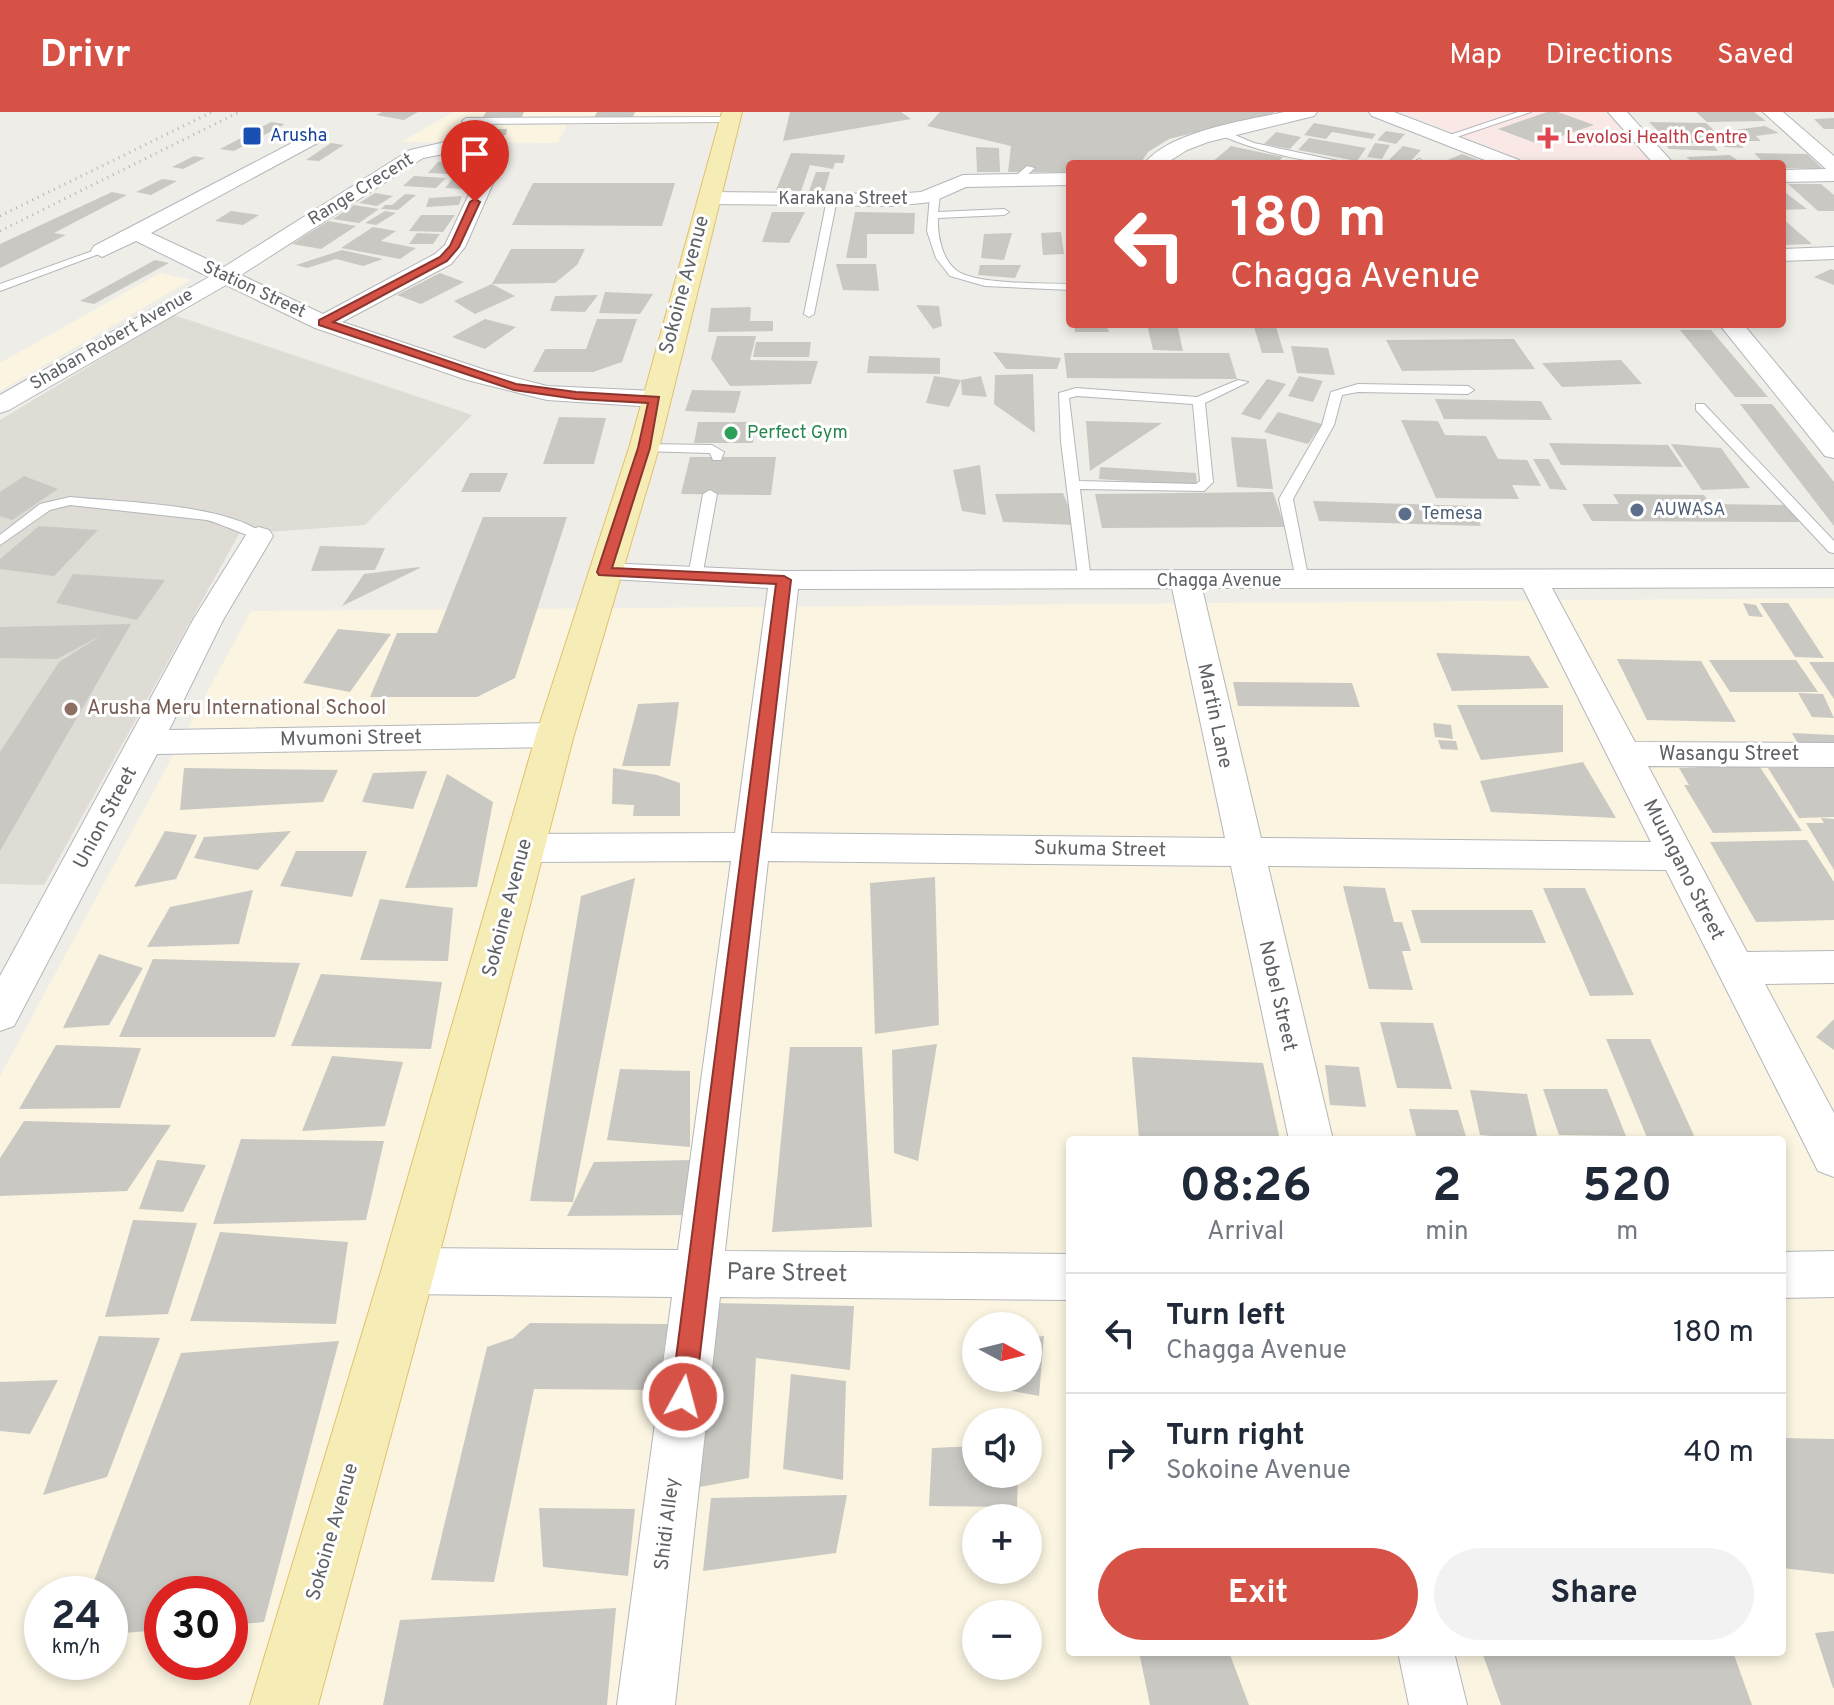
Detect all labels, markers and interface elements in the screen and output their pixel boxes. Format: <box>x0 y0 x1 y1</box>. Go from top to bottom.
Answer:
text: Drivr <box>40 32 131 81</box>
text: Map <box>1449 38 1502 74</box>
text: Directions <box>1546 38 1673 74</box>
text: Saved <box>1717 38 1794 74</box>
pin <box>441 120 509 202</box>
marker: Arusha <box>241 125 263 147</box>
place label: Arusha <box>270 125 327 148</box>
marker: Levolosi Health Centre <box>1537 127 1559 149</box>
place label: Levolosi Health Centre <box>1566 127 1747 150</box>
icon: arrive <box>453 132 497 176</box>
street label: Range Crecent <box>304 149 418 231</box>
text: 180 m <box>1230 186 1387 256</box>
street label: Karakana Street <box>778 188 908 211</box>
icon: left <box>1098 192 1202 296</box>
street label: Sokoine Avenue <box>654 213 716 357</box>
text: Chagga Avenue <box>1230 255 1480 301</box>
street label: Station Street <box>199 256 309 324</box>
street label: Shaban Robert Avenue <box>26 284 198 396</box>
place label: Perfect Gym <box>747 422 848 445</box>
marker: Perfect Gym <box>722 424 740 442</box>
place label: AUWASA <box>1653 499 1726 522</box>
marker: AUWASA <box>1628 501 1646 519</box>
place label: Temesa <box>1421 503 1483 526</box>
marker: Temesa <box>1396 505 1414 523</box>
street label: Chagga Avenue <box>1156 570 1282 593</box>
street label: Martin Lane <box>1190 661 1238 771</box>
place label: Arusha Meru International School <box>87 696 386 722</box>
marker: Arusha Meru International School <box>62 700 80 718</box>
street label: Mvumoni Street <box>280 725 422 753</box>
street label: Wasangu Street <box>1659 742 1799 768</box>
street label: Union Street <box>68 762 144 874</box>
street label: Muungano Street <box>1636 795 1730 945</box>
street label: Sokoine Avenue <box>477 836 539 980</box>
street label: Sukuma Street <box>1034 836 1166 864</box>
street label: Nobel Street <box>1252 938 1302 1054</box>
text: 08:26 <box>1180 1158 1312 1218</box>
text: 2 <box>1432 1158 1462 1218</box>
text: 520 <box>1582 1158 1672 1218</box>
text: Arrival <box>1207 1216 1284 1249</box>
text: min <box>1425 1216 1469 1249</box>
text: m <box>1616 1216 1638 1249</box>
street label: Pare Street <box>726 1258 848 1290</box>
text: Turn left <box>1166 1298 1286 1335</box>
icon: left <box>1098 1311 1142 1355</box>
north arrow <box>962 1312 1042 1392</box>
map controls <box>962 1312 1042 1680</box>
text: 180 m <box>1673 1315 1754 1352</box>
text: Chagga Avenue <box>1166 1335 1347 1368</box>
position arrow <box>641 1355 725 1439</box>
button: sound <box>962 1408 1042 1488</box>
text: Turn right <box>1166 1418 1304 1455</box>
icon: right <box>1098 1431 1142 1475</box>
text: 40 m <box>1684 1435 1754 1472</box>
text: Sokoine Avenue <box>1166 1455 1351 1488</box>
street label: Sokoine Avenue <box>301 1460 365 1604</box>
street label: Shidi Alley <box>649 1476 687 1572</box>
button: + <box>962 1504 1042 1584</box>
button: Exit <box>1098 1548 1418 1640</box>
button: Share <box>1434 1548 1754 1640</box>
speed limit sign: 30 <box>144 1576 248 1680</box>
text: 24 <box>51 1593 101 1643</box>
button: − <box>962 1600 1042 1680</box>
text: km/h <box>52 1635 100 1661</box>

